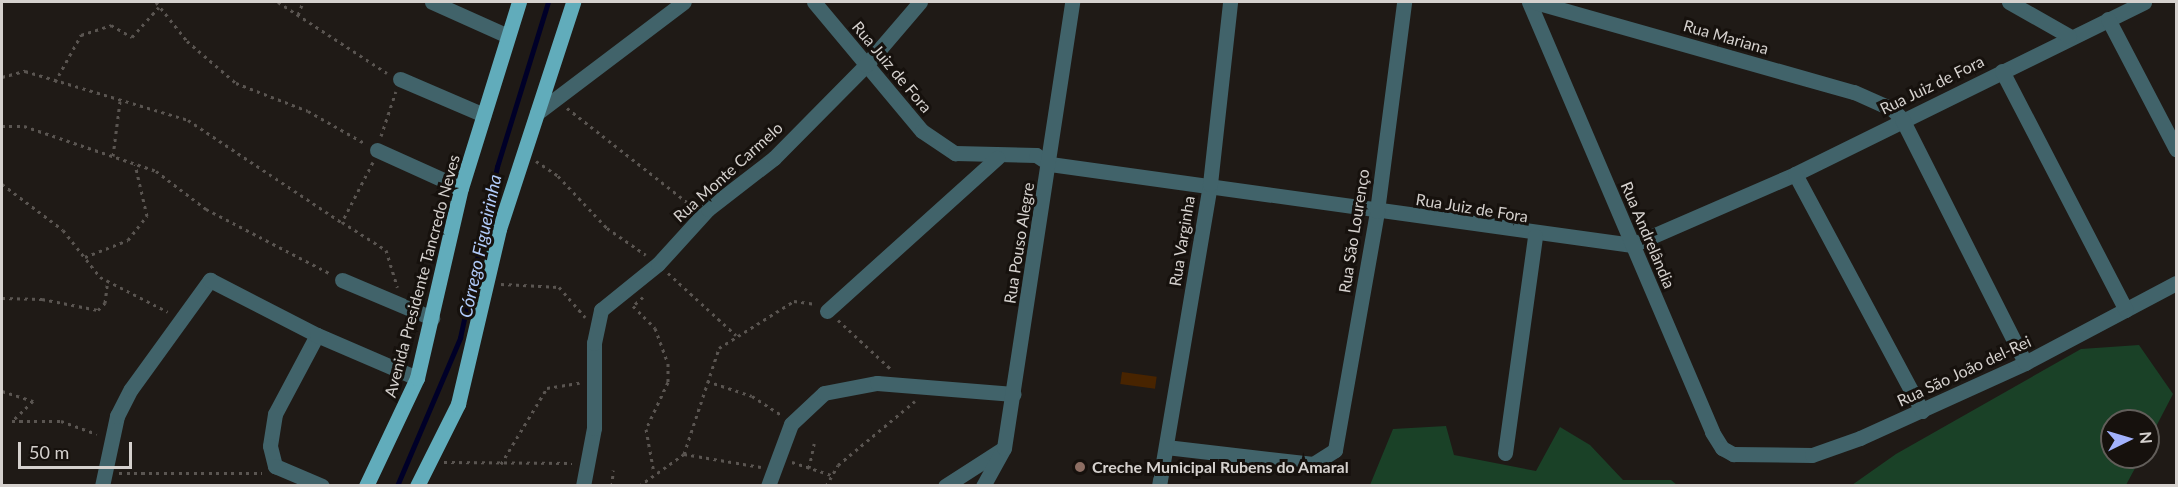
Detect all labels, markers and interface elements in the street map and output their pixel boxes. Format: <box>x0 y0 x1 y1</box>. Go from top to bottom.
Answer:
street label: Rua Mariana <box>1681 16 1771 58</box>
street label: Rua Juiz de Fora <box>848 17 936 117</box>
street label: Rua Juiz de Fora <box>1877 51 1987 119</box>
street label: Rua Monte Carmelo <box>669 118 787 226</box>
street label: Avenida Presidente Tancredo Neves <box>380 152 464 400</box>
street label: Rua São Lourenço <box>1335 168 1373 294</box>
water label: Córrego Figueirinha <box>454 172 506 320</box>
street label: Rua Andrelândia <box>1617 178 1679 292</box>
street label: Rua Pouso Alegre <box>1000 181 1038 305</box>
street label: Rua Juiz de Fora <box>1414 190 1530 226</box>
street label: Rua Varginha <box>1165 194 1199 288</box>
street label: Rua São João del-Rei <box>1894 331 2034 411</box>
north arrow <box>2100 409 2160 469</box>
scale bar <box>21 430 135 468</box>
text: N <box>2136 431 2156 445</box>
text: 50 m <box>29 441 69 463</box>
place label: Creche Municipal Rubens do Amaral <box>1092 457 1349 477</box>
marker: Creche Municipal Rubens do Amaral <box>1073 460 1087 474</box>

